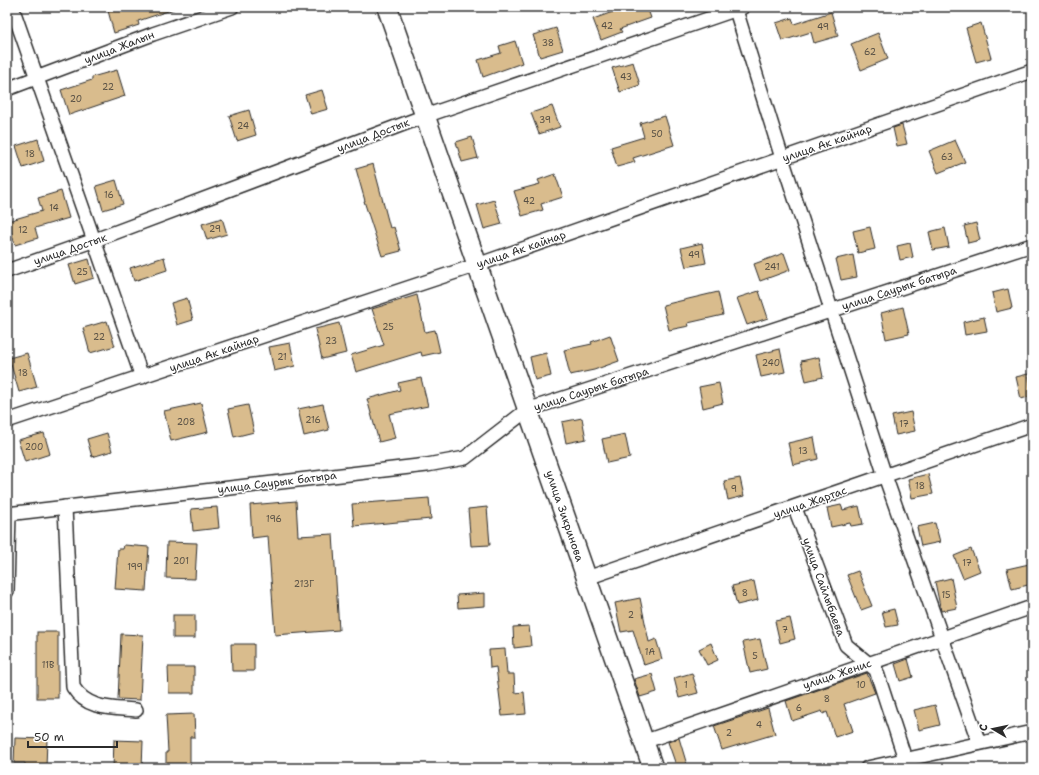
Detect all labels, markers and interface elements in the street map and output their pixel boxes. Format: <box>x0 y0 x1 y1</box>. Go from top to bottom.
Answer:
house number: 42 <box>601 20 613 32</box>
house number: 49 <box>817 21 829 33</box>
street label: улица Жалын <box>82 27 156 68</box>
house number: 38 <box>542 37 554 49</box>
house number: 62 <box>864 46 876 58</box>
house number: 43 <box>620 71 632 83</box>
house number: 22 <box>102 81 114 93</box>
house number: 20 <box>70 93 82 105</box>
house number: 39 <box>539 114 551 126</box>
street label: улица Достык <box>335 115 412 156</box>
house number: 24 <box>237 120 249 132</box>
street label: улица Ак кайнар <box>780 121 874 166</box>
house number: 50 <box>651 128 663 140</box>
house number: 18 <box>25 148 35 160</box>
house number: 63 <box>941 151 953 163</box>
house number: 16 <box>104 189 114 201</box>
house number: 42 <box>523 195 535 207</box>
house number: 14 <box>49 202 59 214</box>
house number: 29 <box>209 223 221 235</box>
house number: 12 <box>18 224 28 236</box>
street label: улица Ак кайнар <box>474 227 568 272</box>
street label: улица Достык <box>32 230 109 269</box>
house number: 49 <box>688 249 700 261</box>
house number: 241 <box>764 261 780 273</box>
street label: улица Саурык батыра <box>840 263 959 314</box>
house number: 25 <box>76 266 88 278</box>
house number: 25 <box>382 321 394 333</box>
house number: 22 <box>93 331 105 343</box>
street label: улица Ак кайнар <box>167 331 261 376</box>
house number: 23 <box>325 335 337 347</box>
house number: 21 <box>277 351 287 363</box>
house number: 240 <box>762 357 780 369</box>
street label: улица Саурык батыра <box>532 364 651 415</box>
house number: 18 <box>18 367 28 379</box>
house number: 216 <box>305 414 321 426</box>
house number: 208 <box>177 416 195 428</box>
house number: 17 <box>899 418 909 430</box>
house number: 200 <box>25 441 43 453</box>
house number: 13 <box>798 445 808 457</box>
street label: улица Саурык батыра <box>217 468 338 497</box>
street label: улица Зикринова <box>542 469 587 564</box>
house number: 18 <box>915 480 925 492</box>
house number: 9 <box>731 483 737 495</box>
street label: улица Жартас <box>772 483 849 522</box>
house number: 196 <box>266 513 282 525</box>
street label: улица Сайлыбаева <box>799 536 848 639</box>
house number: 201 <box>173 555 189 567</box>
house number: 17 <box>962 557 972 569</box>
house number: 199 <box>127 561 143 573</box>
house number: 213Г <box>294 578 314 590</box>
house number: 8 <box>742 587 748 599</box>
house number: 15 <box>941 589 951 601</box>
house number: 2 <box>628 609 634 621</box>
house number: 7 <box>782 624 788 636</box>
house number: 1А <box>645 646 656 658</box>
house number: 5 <box>752 650 758 662</box>
street label: улица Женис <box>801 656 874 693</box>
house number: 11В <box>42 659 54 671</box>
house number: 1 <box>684 679 688 691</box>
house number: 10 <box>856 679 866 691</box>
house number: 8 <box>824 693 830 705</box>
house number: 6 <box>796 702 802 714</box>
north arrow <box>973 709 1013 749</box>
house number: 4 <box>756 719 762 731</box>
scale bar <box>28 723 117 749</box>
text: С <box>976 723 992 732</box>
house number: 2 <box>726 727 732 739</box>
text: 50 m <box>34 729 64 745</box>

